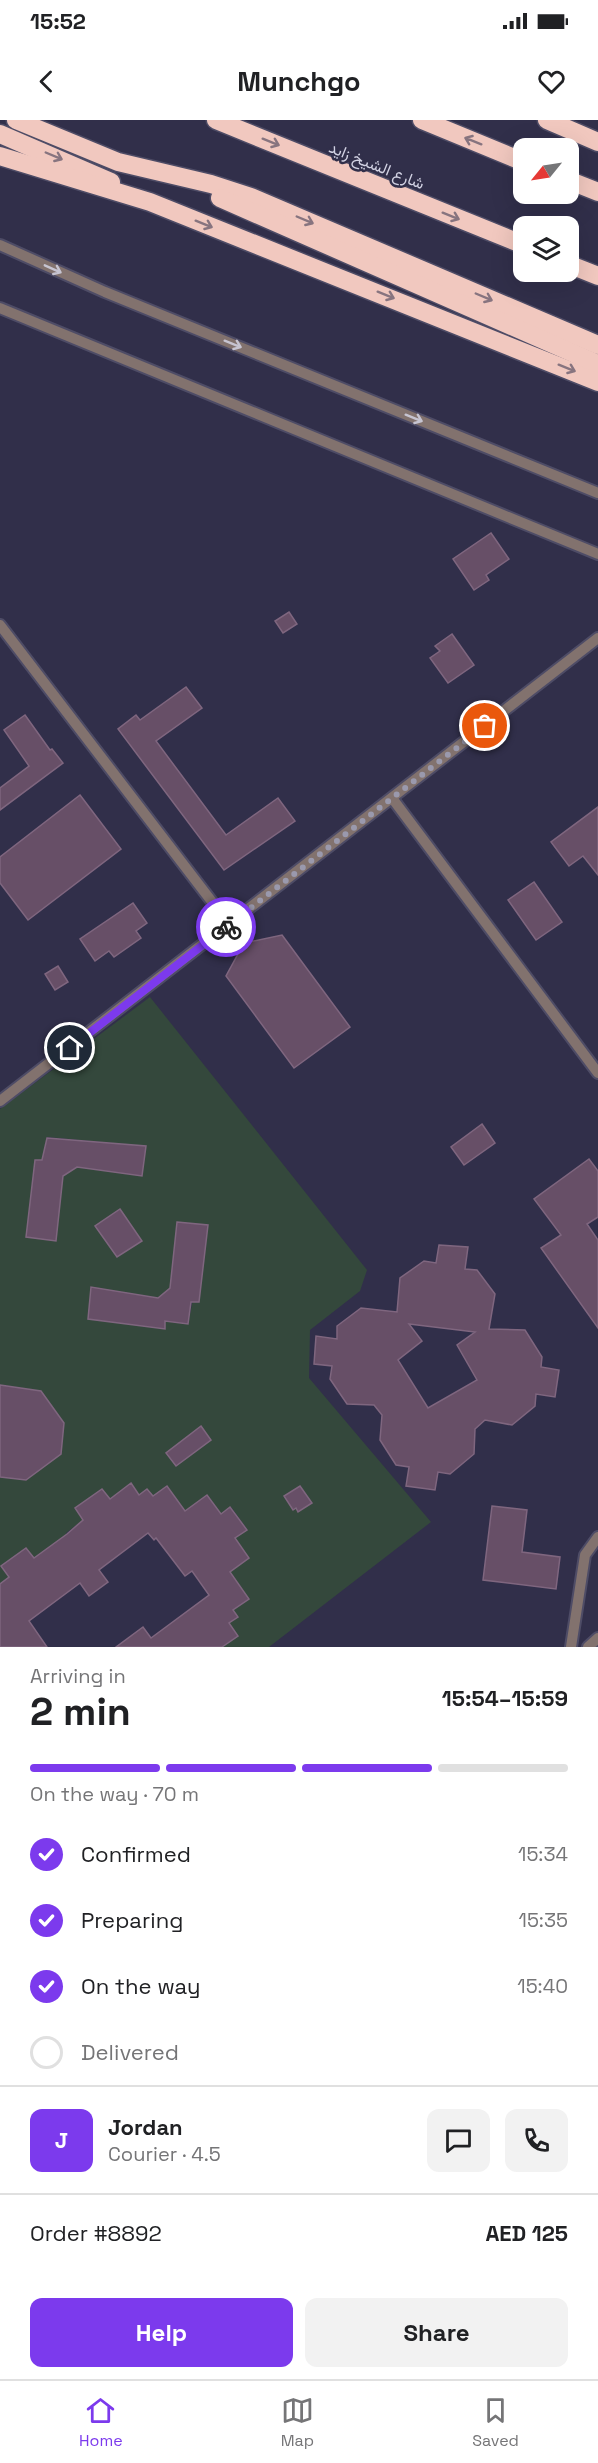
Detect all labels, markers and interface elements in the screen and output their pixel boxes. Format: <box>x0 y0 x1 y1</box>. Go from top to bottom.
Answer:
text: 15:52 <box>30 7 86 35</box>
text: Munchgo <box>237 64 361 99</box>
icon: back <box>30 65 63 98</box>
icon: heart <box>535 65 568 98</box>
one-way arrow <box>464 135 482 146</box>
one-way arrow <box>261 137 279 148</box>
street label: شارع الشيخ زايد <box>325 137 428 195</box>
north arrow <box>513 138 579 204</box>
map controls <box>513 138 579 282</box>
one-way arrow <box>45 151 63 162</box>
one-way arrow <box>441 211 460 222</box>
one-way arrow <box>295 215 313 226</box>
button: layers <box>513 216 579 282</box>
one-way arrow <box>195 219 213 230</box>
one-way arrow <box>44 263 62 275</box>
one-way arrow <box>376 291 394 302</box>
one-way arrow <box>474 292 493 303</box>
one-way arrow <box>223 339 242 350</box>
one-way arrow <box>557 363 575 374</box>
one-way arrow <box>404 413 422 424</box>
pin <box>459 700 510 751</box>
icon: bag <box>468 709 501 742</box>
courier <box>196 897 256 957</box>
icon: bike <box>210 911 243 944</box>
pin <box>44 1022 95 1073</box>
icon: home <box>53 1031 86 1064</box>
text: Arriving in <box>30 1663 126 1689</box>
text: 15:54–15:59 <box>442 1684 568 1712</box>
text: 2 min <box>30 1687 131 1736</box>
text: On the way · 70 m <box>30 1781 199 1807</box>
icon: check <box>30 1838 63 1871</box>
text: Confirmed <box>81 1840 191 1868</box>
text: 15:34 <box>518 1841 568 1867</box>
icon: check <box>30 1904 63 1937</box>
text: Preparing <box>81 1906 183 1934</box>
text: 15:35 <box>519 1907 568 1933</box>
icon: check <box>30 1970 63 2003</box>
text: On the way <box>81 1972 200 2000</box>
text: 15:40 <box>517 1973 568 1999</box>
text: Delivered <box>81 2038 179 2066</box>
button: chat <box>427 2109 490 2172</box>
button: phone <box>505 2109 568 2172</box>
text: Jordan <box>108 2113 183 2141</box>
text: J <box>55 2126 68 2154</box>
text: Courier · 4.5 <box>108 2141 221 2167</box>
text: Order #8892 <box>30 2219 162 2247</box>
text: AED 125 <box>485 2219 568 2247</box>
button: Help <box>30 2298 293 2367</box>
button: Share <box>305 2298 568 2367</box>
tab: Home <box>79 2394 123 2451</box>
tab: Map <box>281 2394 314 2451</box>
tab: Saved <box>472 2394 519 2451</box>

